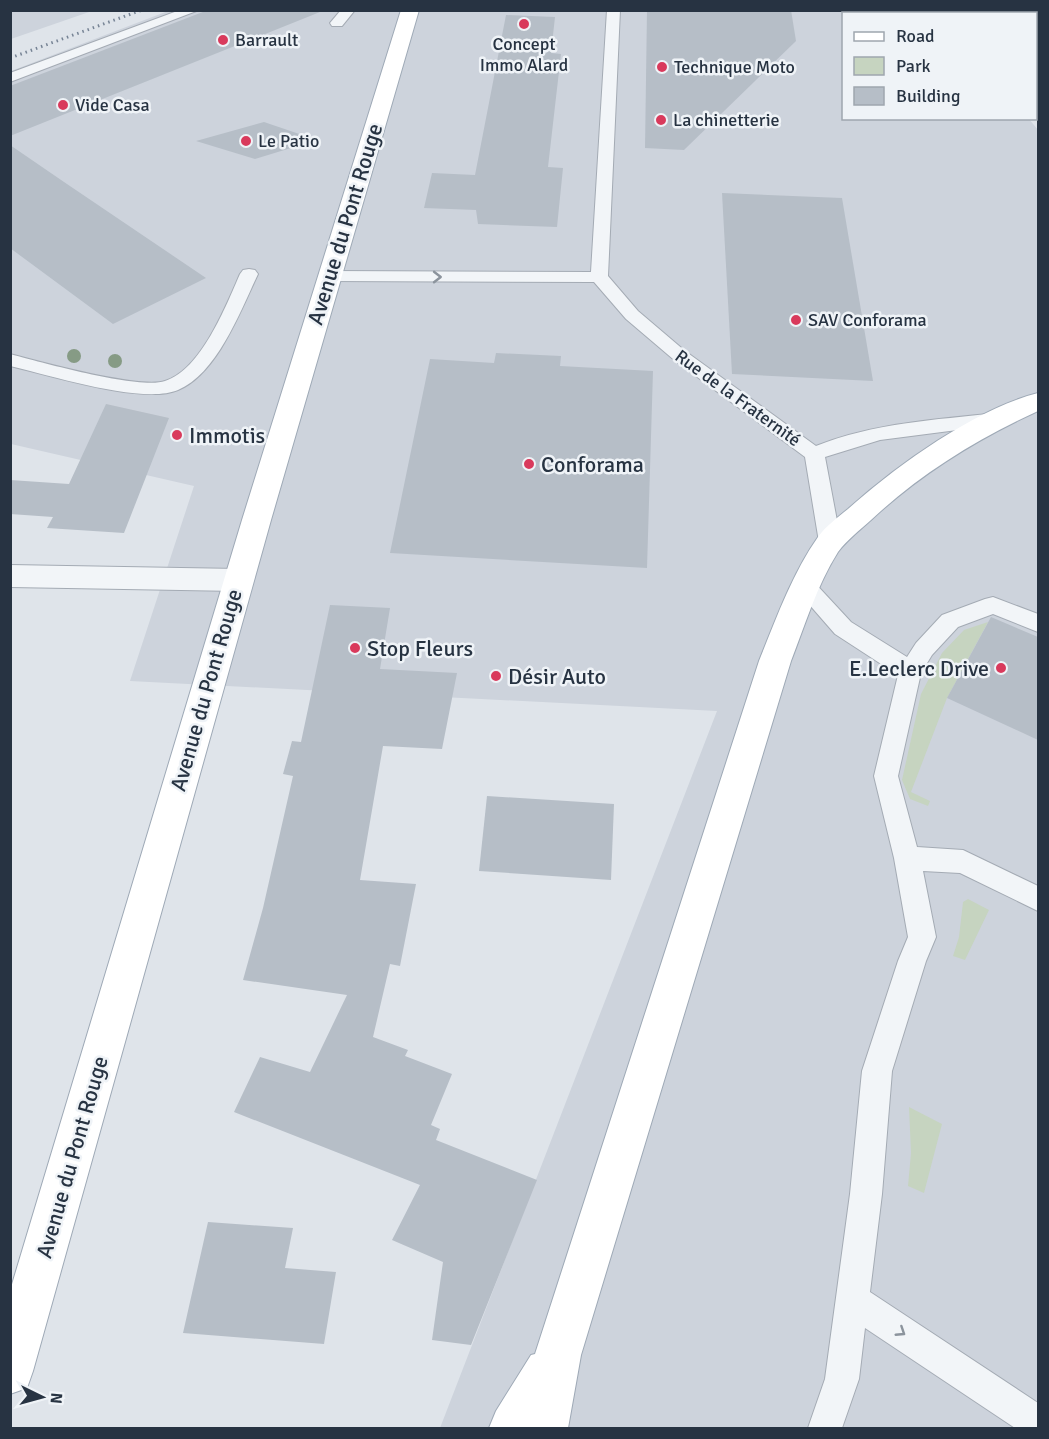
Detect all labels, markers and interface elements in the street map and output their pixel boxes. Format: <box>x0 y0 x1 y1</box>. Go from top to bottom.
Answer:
legend <box>842 12 1037 120</box>
marker: Concept Immo Alard <box>517 17 531 31</box>
text: Road <box>896 25 935 47</box>
place label: Barrault <box>235 29 298 51</box>
marker: Barrault <box>216 33 230 47</box>
place label: Concept Immo Alard <box>480 33 568 76</box>
text: Park <box>896 55 931 77</box>
place label: Technique Moto <box>674 56 795 78</box>
marker: Technique Moto <box>655 60 669 74</box>
text: Building <box>896 85 960 107</box>
place label: Vide Casa <box>75 94 150 116</box>
marker: Vide Casa <box>56 98 70 112</box>
place label: La chinetterie <box>673 109 780 131</box>
marker: La chinetterie <box>654 113 668 127</box>
street label: Avenue du Pont Rouge <box>302 120 388 328</box>
place label: Le Patio <box>258 130 319 152</box>
marker: Le Patio <box>239 134 253 148</box>
one-way arrow <box>432 271 441 283</box>
place label: SAV Conforama <box>808 309 927 331</box>
marker: SAV Conforama <box>789 313 803 327</box>
street label: Rue de la Fraternité <box>671 345 805 451</box>
place label: Immotis <box>189 422 265 449</box>
marker: Immotis <box>170 428 184 442</box>
place label: Conforama <box>541 451 644 478</box>
marker: Conforama <box>522 457 536 471</box>
street label: Avenue du Pont Rouge <box>164 586 248 794</box>
place label: Stop Fleurs <box>367 635 473 662</box>
marker: Stop Fleurs <box>348 641 362 655</box>
place label: E.Leclerc Drive <box>849 655 989 682</box>
marker: E.Leclerc Drive <box>994 661 1008 675</box>
place label: Désir Auto <box>508 663 606 690</box>
marker: Désir Auto <box>489 669 503 683</box>
street label: Avenue du Pont Rouge <box>30 1053 114 1261</box>
one-way arrow <box>894 1325 905 1336</box>
north arrow <box>12 1367 72 1427</box>
text: N <box>45 1392 66 1405</box>

